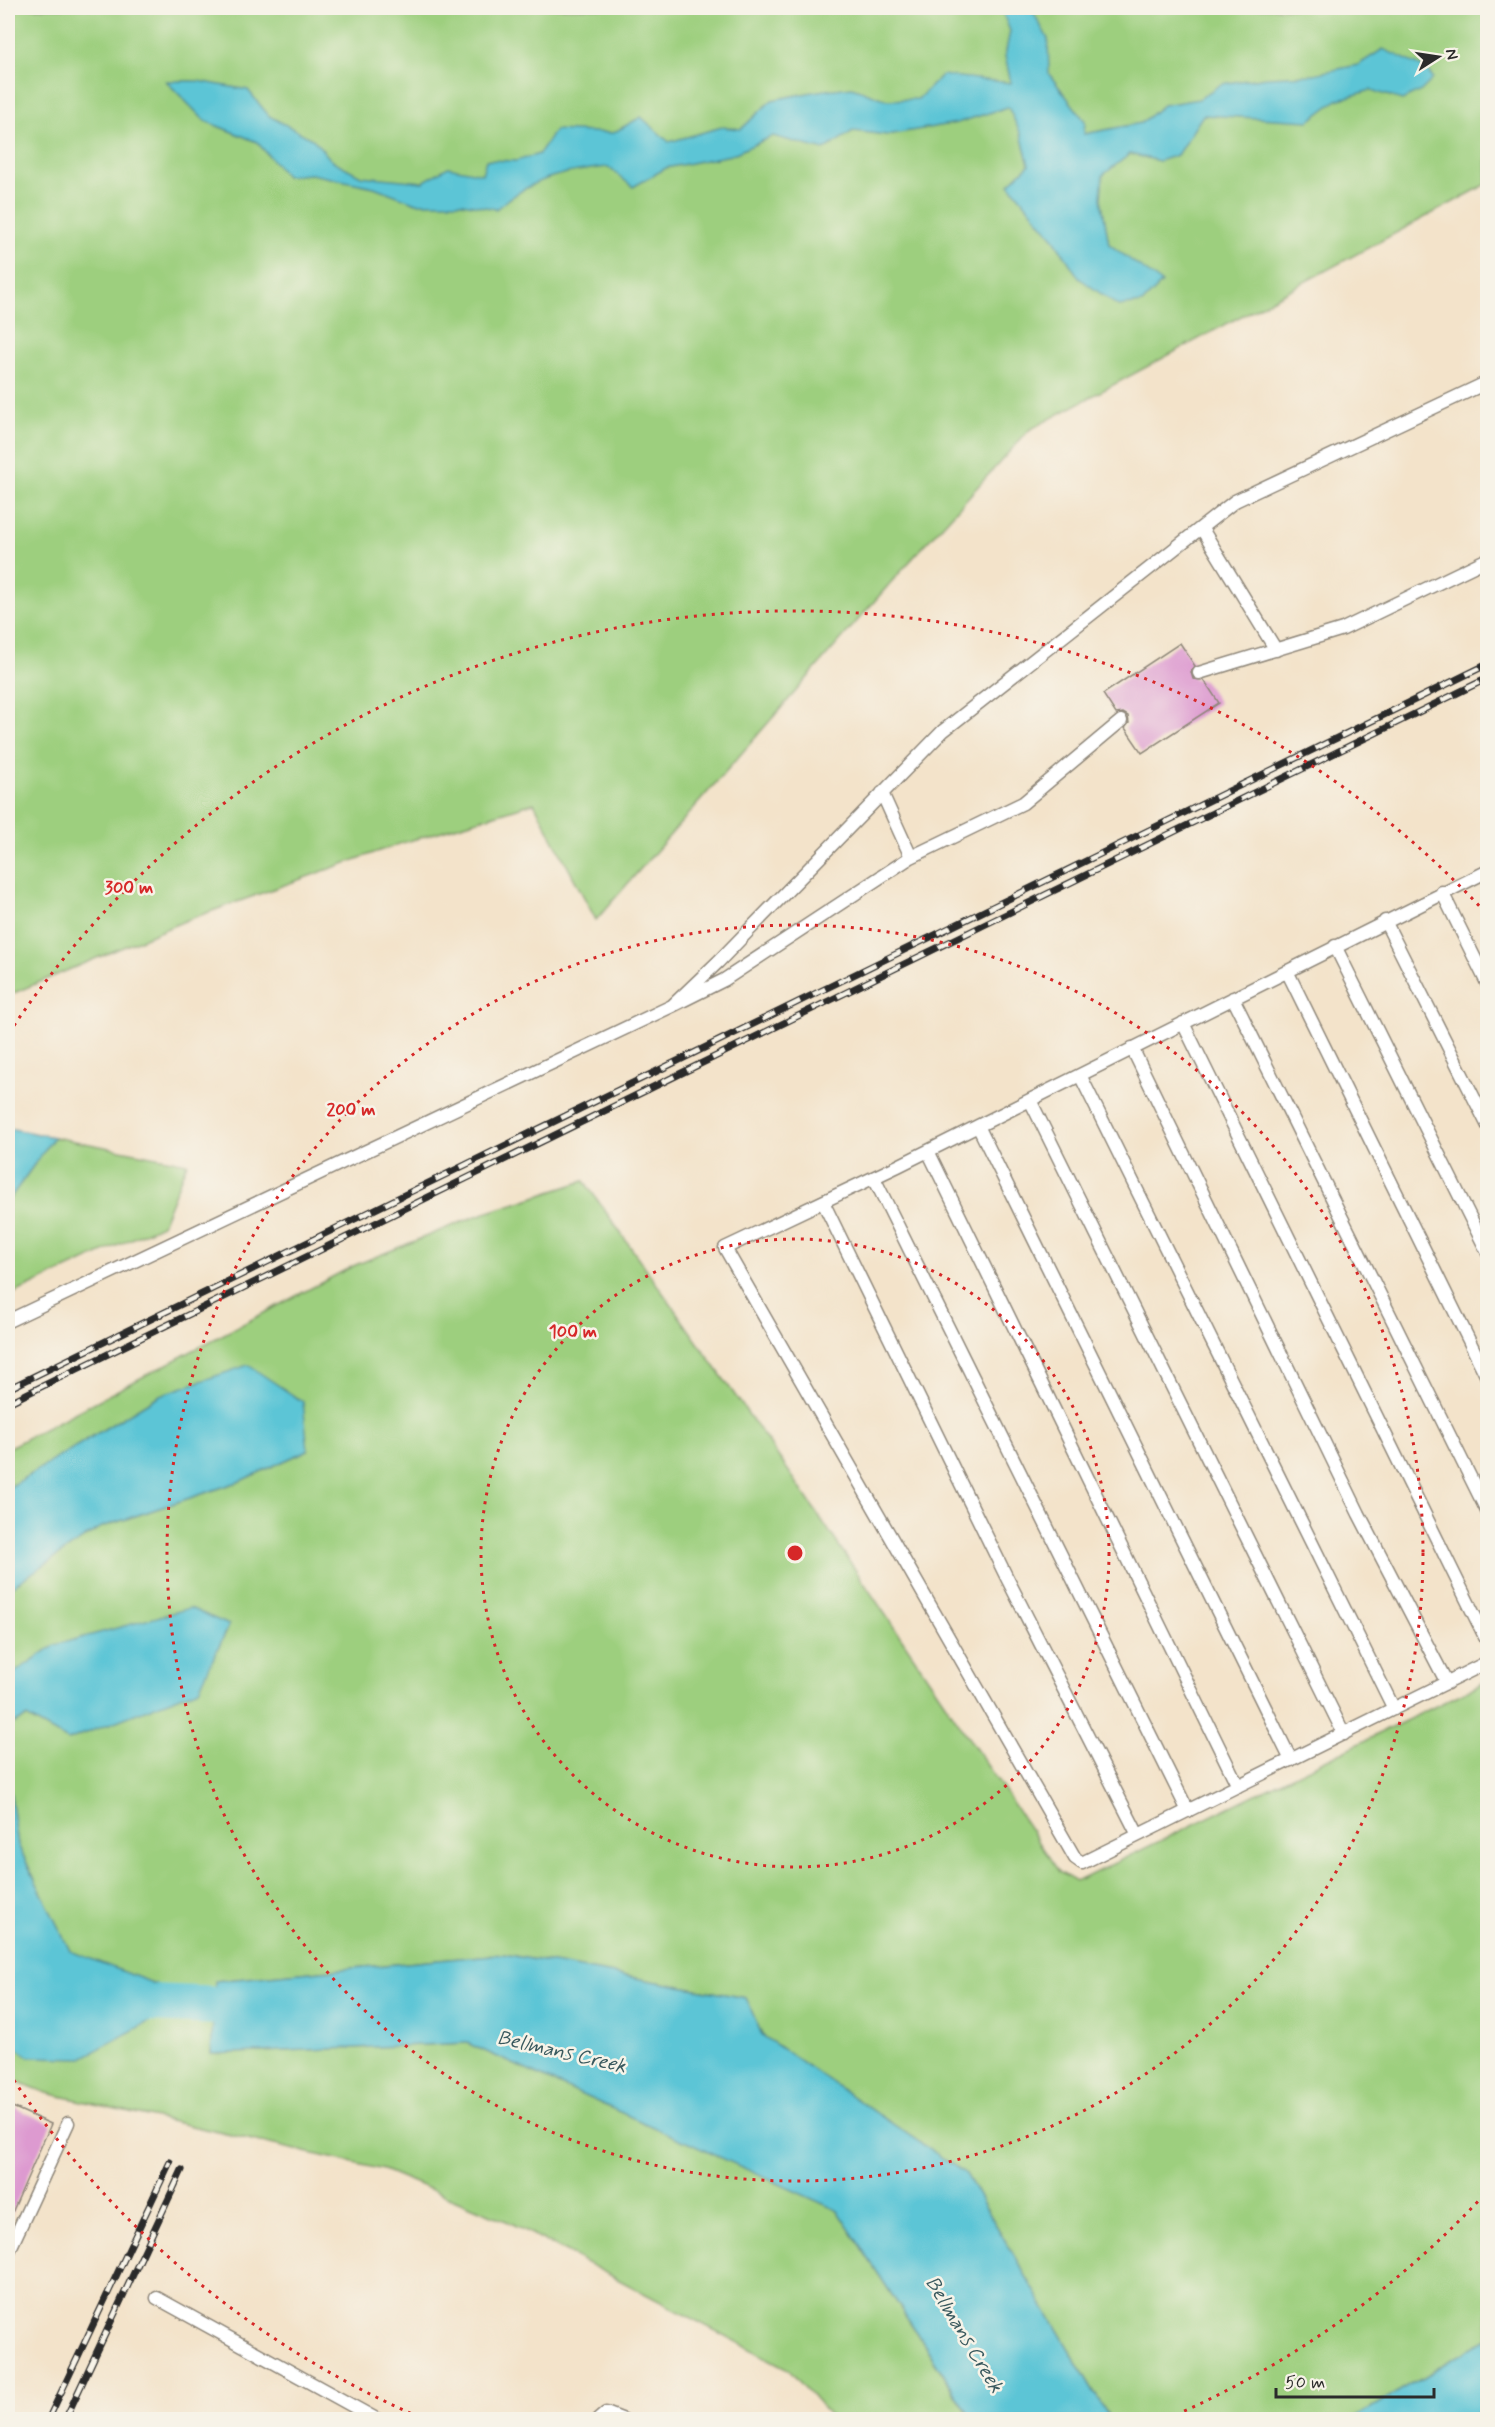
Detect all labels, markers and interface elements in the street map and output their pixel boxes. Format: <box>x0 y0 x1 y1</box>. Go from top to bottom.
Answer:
north arrow <box>1408 27 1468 87</box>
text: N <box>1440 47 1463 62</box>
text: 300 m <box>105 876 153 900</box>
text: 200 m <box>326 1098 376 1122</box>
text: 100 m <box>549 1320 597 1344</box>
centre of rings <box>785 1543 805 1563</box>
water label: Bellmans Creek <box>495 2025 629 2080</box>
water label: Bellmans Creek <box>918 2271 1009 2398</box>
scale bar <box>1276 2361 1434 2399</box>
text: 50 m <box>1285 2371 1325 2395</box>

